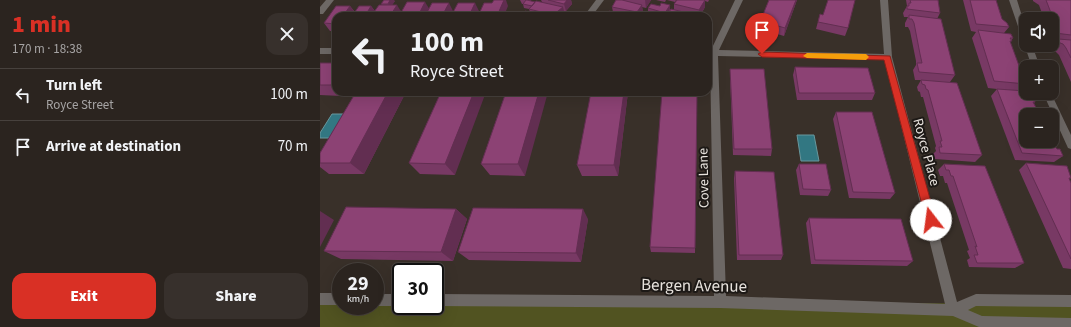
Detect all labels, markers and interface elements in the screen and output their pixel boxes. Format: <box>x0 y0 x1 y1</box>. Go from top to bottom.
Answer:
text: 1 min <box>12 7 71 42</box>
map controls <box>1019 12 1059 148</box>
button: sound <box>1019 12 1059 52</box>
button: close <box>266 13 308 55</box>
pin <box>745 13 779 54</box>
icon: arrive <box>751 19 773 41</box>
text: 100 m <box>410 22 484 62</box>
icon: left <box>344 28 396 80</box>
text: 170 m · 18:38 <box>12 40 82 58</box>
text: Royce Street <box>410 59 504 84</box>
button: + <box>1019 60 1059 100</box>
text: Turn left <box>46 75 102 96</box>
icon: left <box>12 84 34 106</box>
text: 100 m <box>270 84 308 105</box>
text: Royce Street <box>46 96 114 114</box>
button: − <box>1019 108 1059 148</box>
street label: Royce Place <box>907 116 945 188</box>
icon: arrive <box>12 136 34 158</box>
text: Arrive at destination <box>46 136 181 157</box>
text: 70 m <box>278 136 308 157</box>
street label: Cove Lane <box>693 148 715 208</box>
position arrow <box>910 199 952 241</box>
speed limit sign: 30 <box>392 263 444 315</box>
text: 29 <box>347 270 369 298</box>
button: Exit <box>12 273 156 319</box>
button: Share <box>164 273 308 319</box>
street label: Bergen Avenue <box>641 273 747 299</box>
text: km/h <box>347 292 369 306</box>

